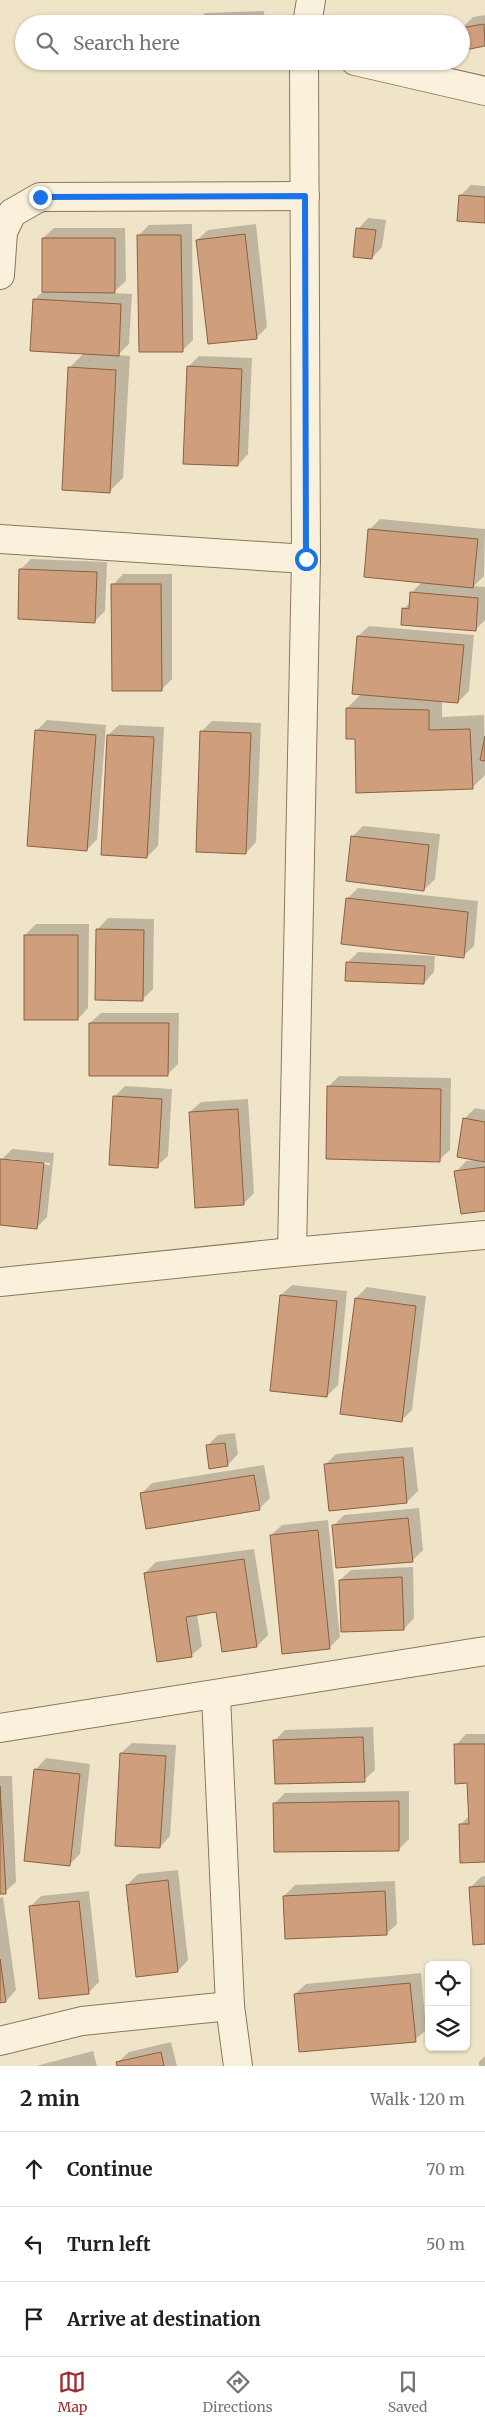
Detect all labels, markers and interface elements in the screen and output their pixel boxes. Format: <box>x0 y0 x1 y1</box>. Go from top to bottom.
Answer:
search box <box>15 15 470 70</box>
icon: search <box>33 29 61 57</box>
text: Search here <box>73 31 180 55</box>
route end <box>29 186 52 209</box>
route start <box>295 548 318 571</box>
map controls <box>425 1961 470 2051</box>
button: locate <box>425 1961 470 2006</box>
button: layers <box>425 2006 470 2051</box>
text: 2 min <box>20 2085 80 2112</box>
text: Walk · 120 m <box>370 2089 465 2109</box>
icon: ahead <box>20 2155 48 2183</box>
text: Continue <box>67 2157 153 2181</box>
text: 70 m <box>426 2159 465 2179</box>
icon: left <box>20 2230 48 2258</box>
text: Turn left <box>67 2232 151 2256</box>
text: 50 m <box>426 2234 465 2254</box>
icon: arrive <box>20 2305 48 2333</box>
text: Arrive at destination <box>67 2307 261 2331</box>
tab: Map <box>58 2368 87 2416</box>
tab: Directions <box>203 2368 273 2416</box>
tab: Saved <box>388 2368 427 2416</box>

